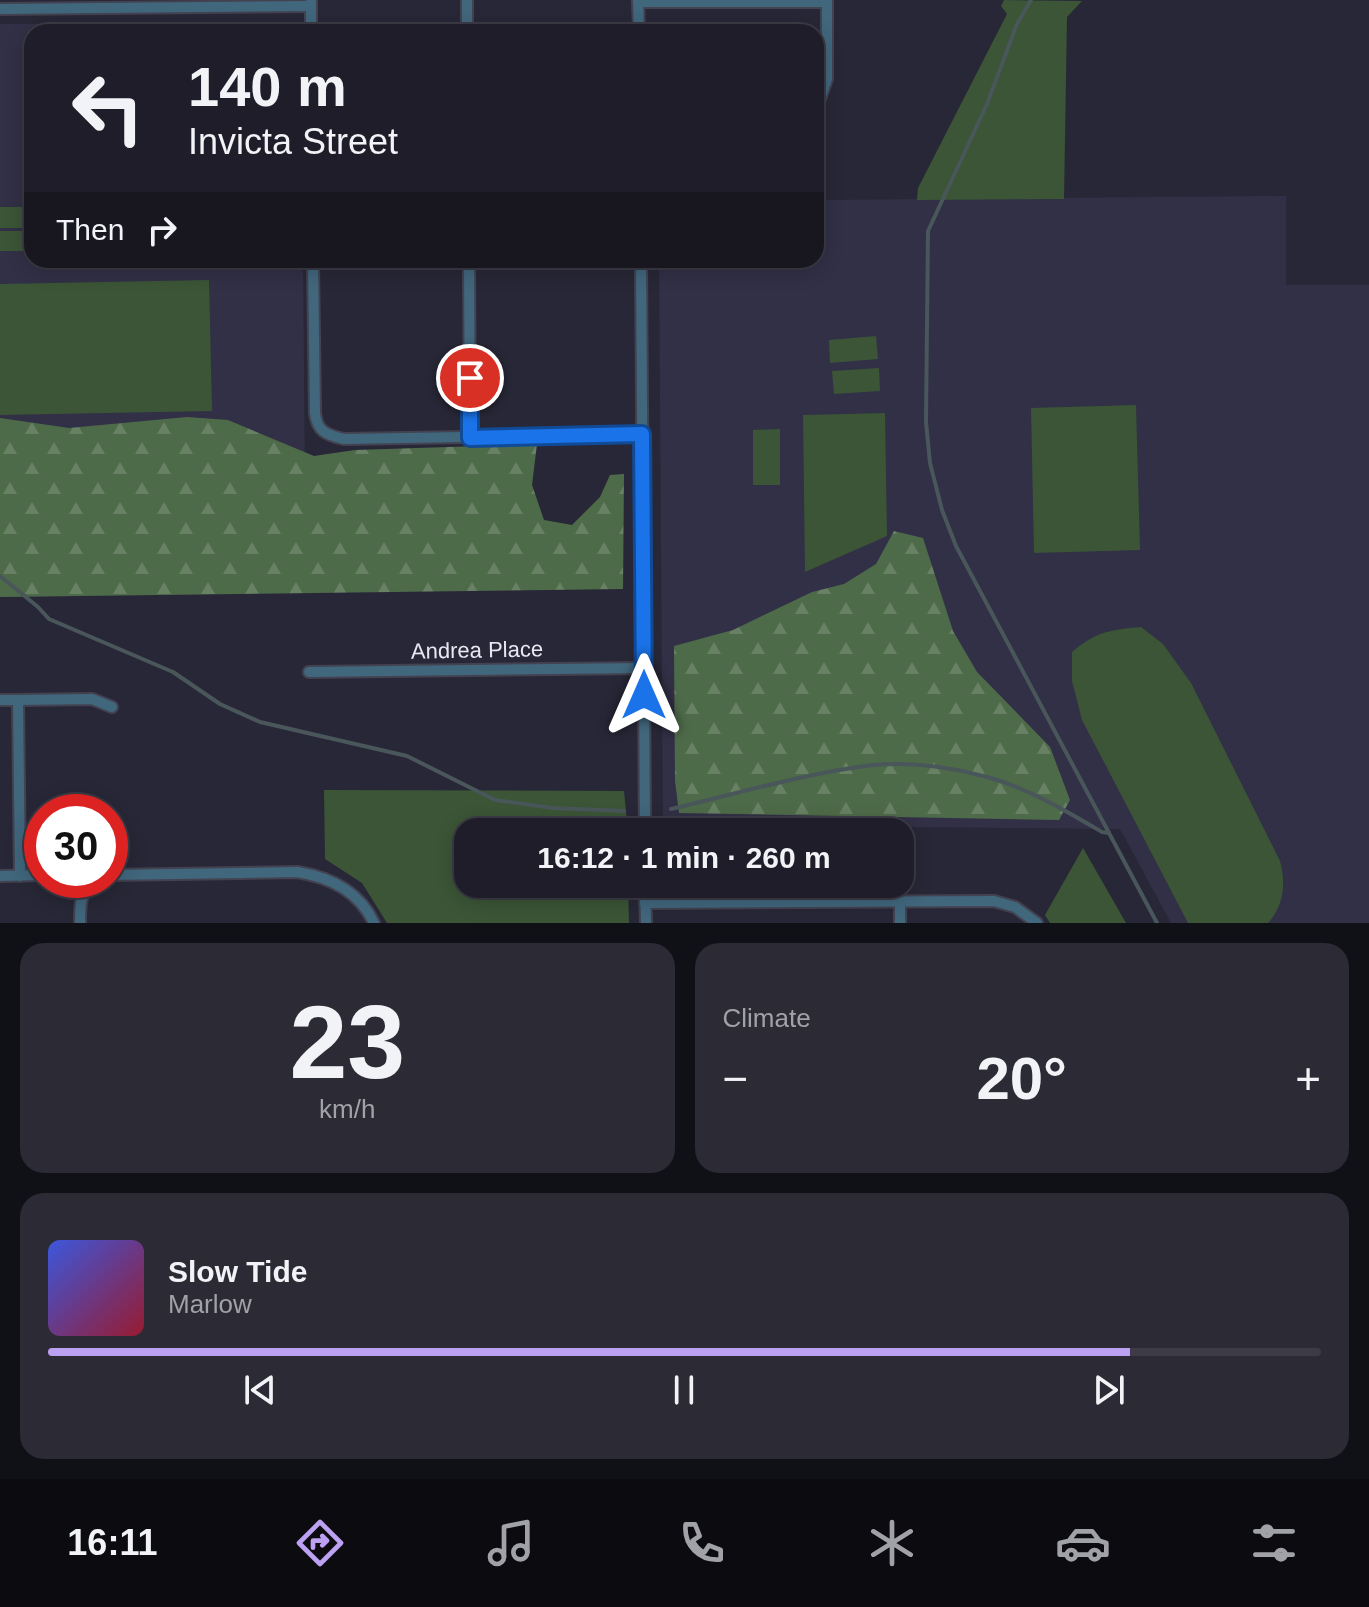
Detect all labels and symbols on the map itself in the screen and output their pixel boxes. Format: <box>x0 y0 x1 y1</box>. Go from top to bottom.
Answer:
pin <box>436 344 504 412</box>
street label: Andrea Place <box>411 636 543 664</box>
position arrow <box>602 653 686 737</box>
speed limit sign: 30 <box>24 794 128 898</box>

